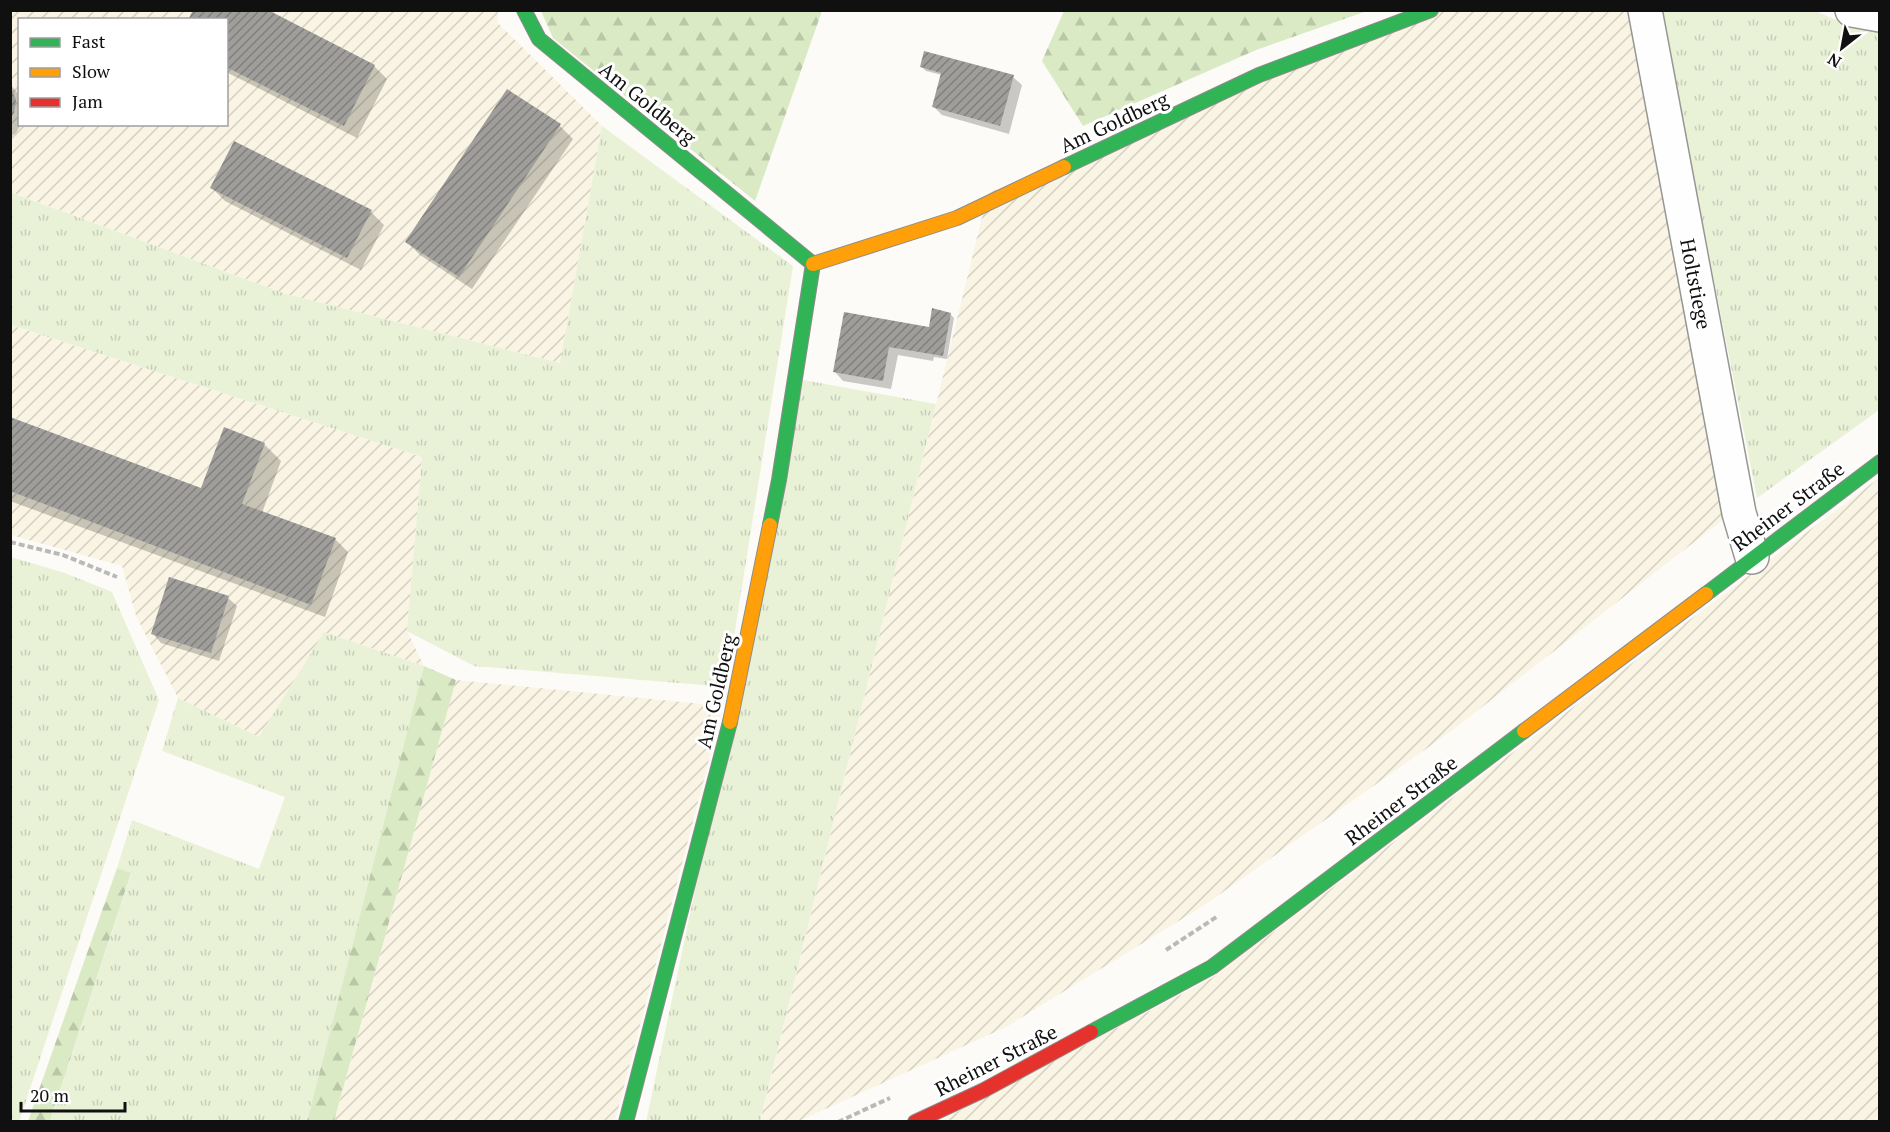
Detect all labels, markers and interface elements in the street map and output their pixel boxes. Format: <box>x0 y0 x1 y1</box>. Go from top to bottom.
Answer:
legend <box>18 18 228 126</box>
north arrow <box>1812 18 1872 78</box>
text: Fast <box>72 29 106 53</box>
text: N <box>1823 48 1845 73</box>
street label: Am Goldberg <box>594 56 702 151</box>
text: Slow <box>72 59 111 83</box>
street label: Am Goldberg <box>1055 85 1173 159</box>
text: Jam <box>72 89 103 113</box>
street label: Holtstiege <box>1674 236 1718 332</box>
street label: Rheiner Straße <box>1726 455 1850 557</box>
street label: Am Goldberg <box>690 631 742 751</box>
street label: Rheiner Straße <box>1339 749 1463 851</box>
street label: Rheiner Straße <box>930 1018 1062 1102</box>
scale bar <box>21 1075 124 1113</box>
text: 20 m <box>30 1083 70 1107</box>

